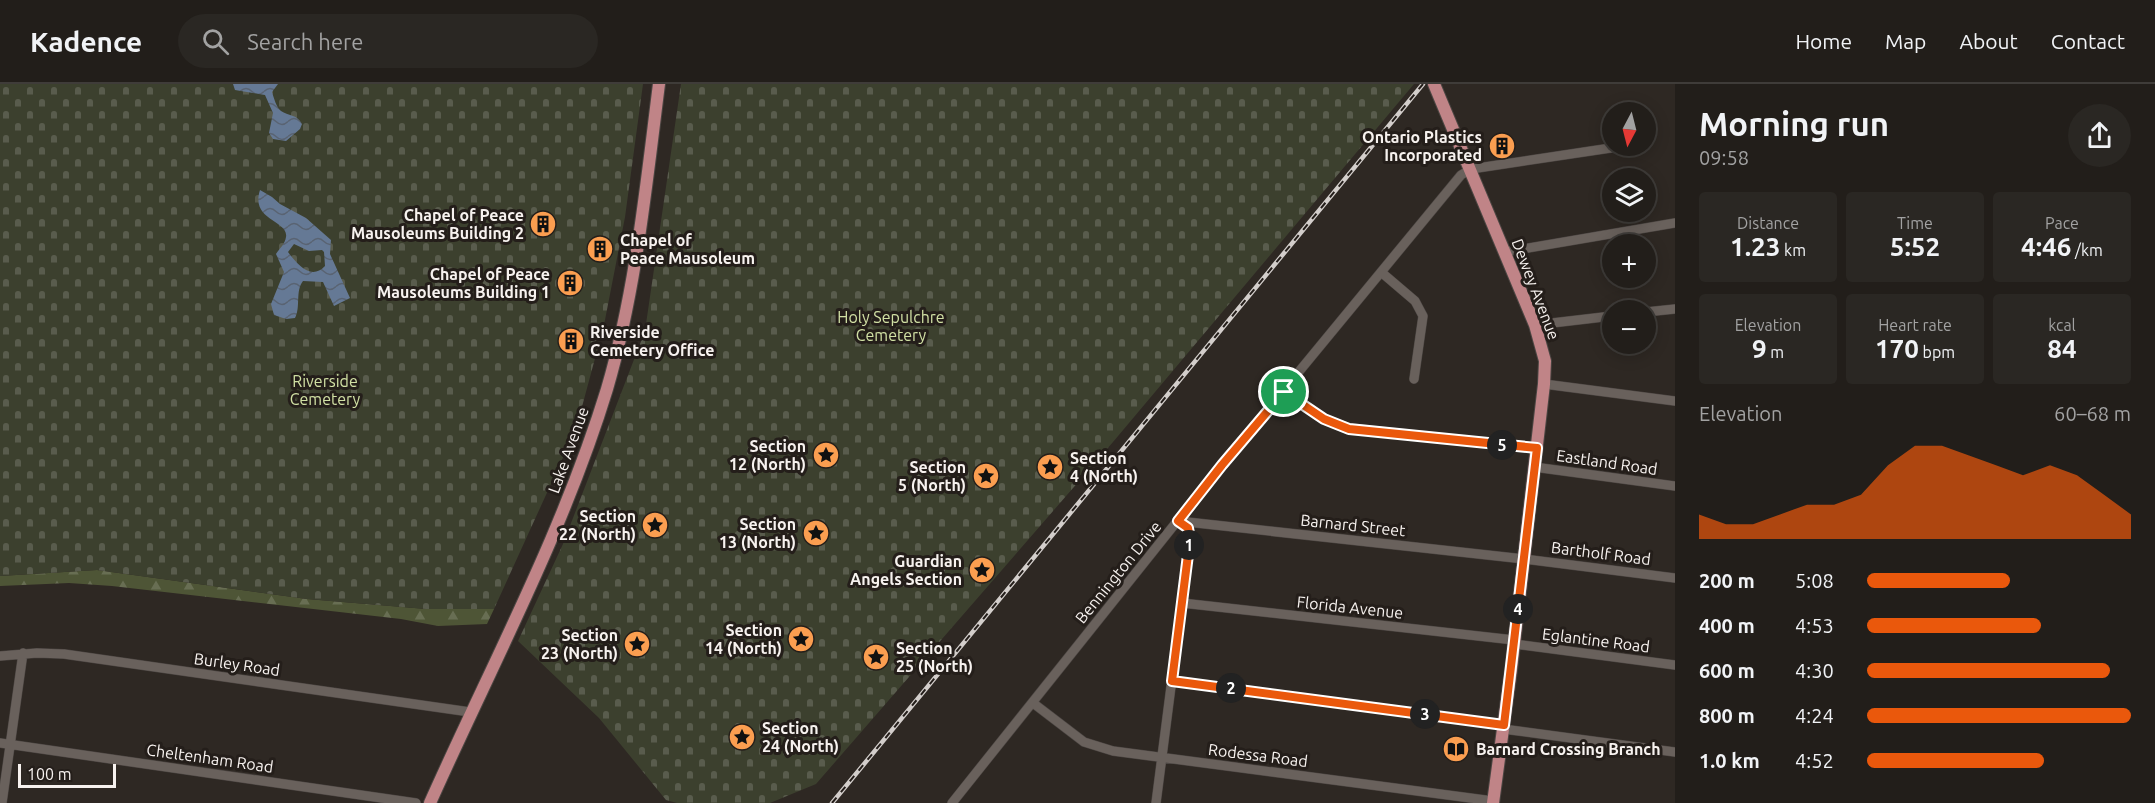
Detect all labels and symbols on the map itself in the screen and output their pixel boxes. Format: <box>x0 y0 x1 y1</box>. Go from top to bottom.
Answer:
north arrow <box>1602 102 1656 156</box>
place label: Ontario Plastics Incorporated <box>1362 128 1482 164</box>
building icon: Ontario Plastics Incorporated <box>1487 131 1517 161</box>
place label: Chapel of Peace Mausoleums Building 2 <box>351 206 524 242</box>
building icon: Chapel of Peace Mausoleums Building 2 <box>528 209 558 239</box>
place label: Chapel of Peace Mausoleum <box>620 231 755 267</box>
building icon: Chapel of Peace Mausoleum <box>585 234 615 264</box>
street label: Dewey Avenue <box>1508 236 1564 342</box>
place label: Chapel of Peace Mausoleums Building 1 <box>377 265 550 301</box>
building icon: Chapel of Peace Mausoleums Building 1 <box>555 268 585 298</box>
park label: Holy Sepulchre Cemetery <box>837 308 945 344</box>
place label: Riverside Cemetery Office <box>590 323 714 359</box>
building icon: Riverside Cemetery Office <box>556 326 586 356</box>
pin <box>1258 366 1309 417</box>
park label: Riverside Cemetery <box>290 372 361 408</box>
street label: Lake Avenue <box>544 404 592 496</box>
pin: 5 <box>1487 430 1517 460</box>
place label: Section 12 (North) <box>729 437 806 474</box>
place icon: Section 12 (North) <box>811 440 841 470</box>
street label: Eastland Road <box>1555 446 1659 478</box>
place label: Section 4 (North) <box>1070 449 1138 486</box>
place icon: Section 4 (North) <box>1035 452 1065 482</box>
place label: Section 5 (North) <box>898 458 966 495</box>
place icon: Section 5 (North) <box>971 461 1001 491</box>
place label: Section 22 (North) <box>559 507 636 544</box>
place icon: Section 22 (North) <box>640 510 670 540</box>
street label: Barnard Street <box>1300 511 1407 540</box>
place label: Section 13 (North) <box>719 515 796 552</box>
street label: Bennington Drive <box>1071 517 1165 627</box>
place icon: Section 13 (North) <box>801 518 831 548</box>
pin: 1 <box>1174 530 1204 560</box>
street label: Bartholf Road <box>1550 538 1652 568</box>
place label: Guardian Angels Section <box>850 552 962 588</box>
place icon: Guardian Angels Section <box>967 555 997 585</box>
street label: Florida Avenue <box>1296 592 1404 622</box>
pin: 4 <box>1503 594 1533 624</box>
place label: Section 14 (North) <box>705 621 782 658</box>
place icon: Section 14 (North) <box>786 624 816 654</box>
street label: Eglantine Road <box>1541 624 1651 656</box>
place label: Section 23 (North) <box>541 626 618 663</box>
place icon: Section 23 (North) <box>622 629 652 659</box>
place label: Section 25 (North) <box>896 639 973 676</box>
place icon: Section 25 (North) <box>861 642 891 672</box>
street label: Burley Road <box>193 649 281 679</box>
pin: 2 <box>1216 673 1246 703</box>
pin: 3 <box>1410 699 1440 729</box>
place label: Section 24 (North) <box>762 719 839 756</box>
place icon: Section 24 (North) <box>727 722 757 752</box>
library icon: Barnard Crossing Branch <box>1441 734 1471 764</box>
street label: Cheltenham Road <box>145 740 275 776</box>
street label: Rodessa Road <box>1207 740 1309 770</box>
place label: Barnard Crossing Branch <box>1476 740 1661 758</box>
scale bar <box>18 761 116 788</box>

